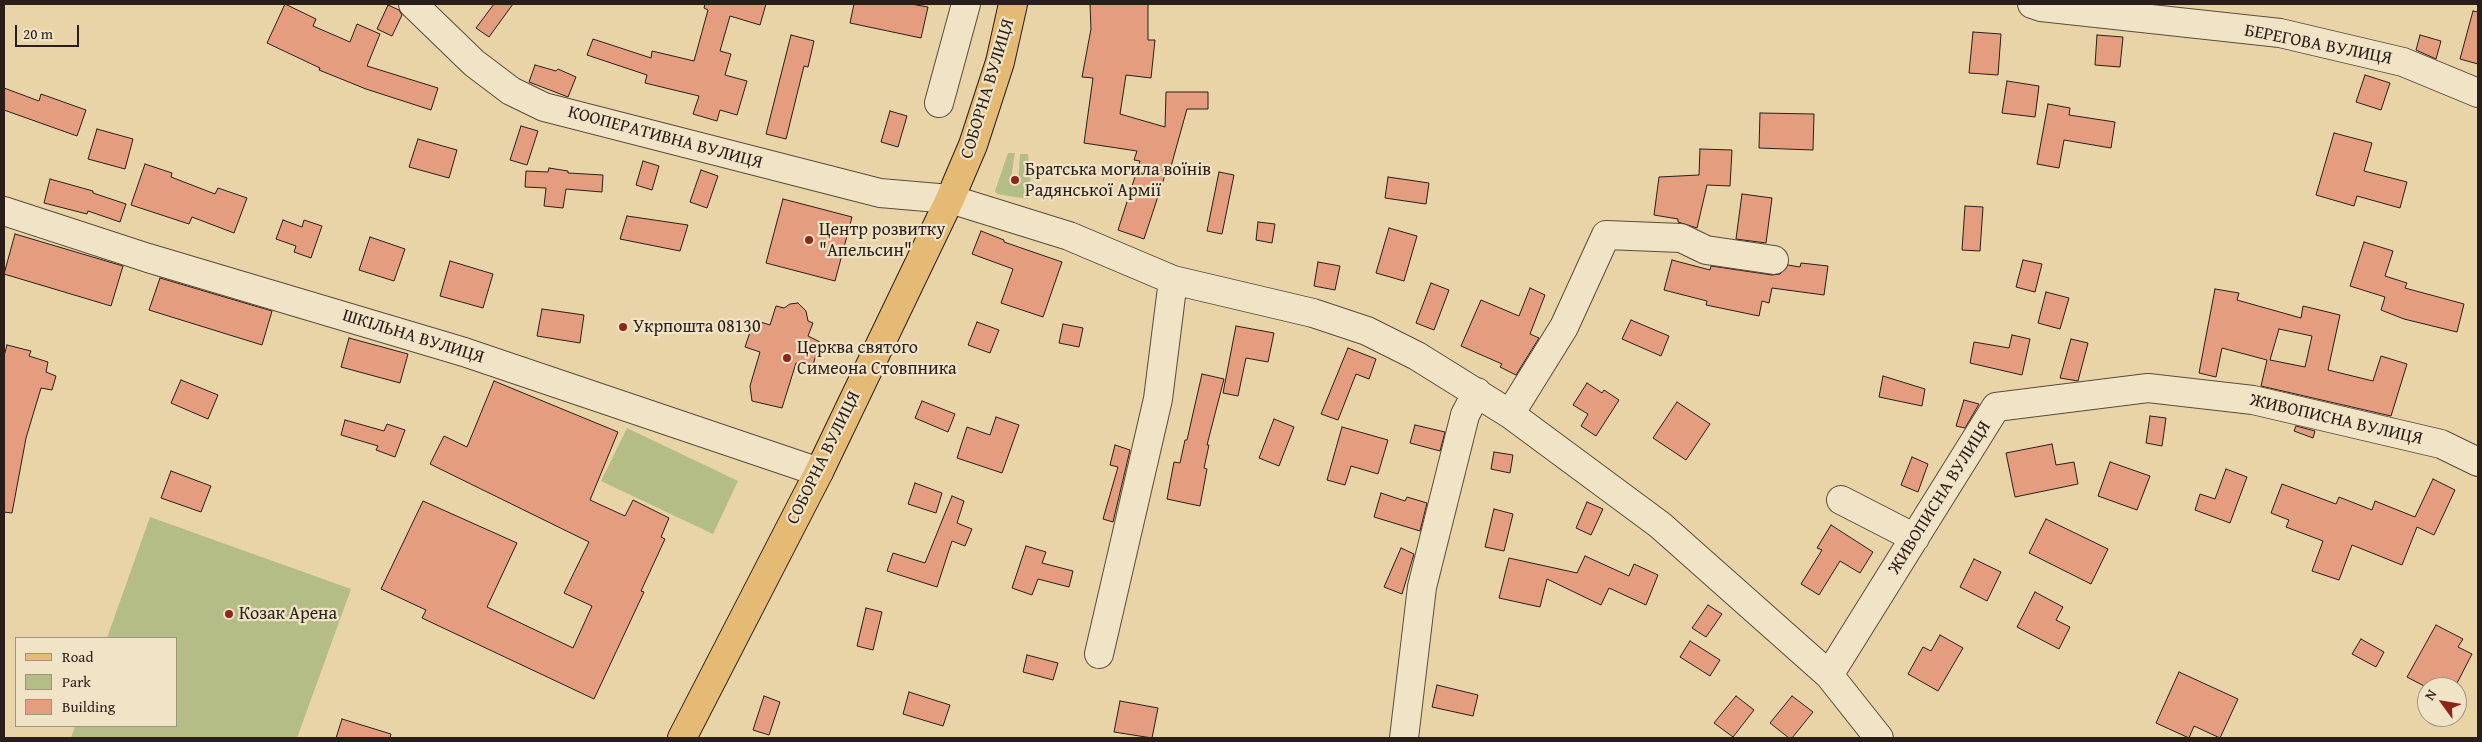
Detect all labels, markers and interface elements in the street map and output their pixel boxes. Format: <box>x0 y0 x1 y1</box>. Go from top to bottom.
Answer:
scale bar <box>18 15 81 47</box>
street label: СОБОРНА ВУЛИЦЯ <box>956 16 1020 162</box>
street label: БЕРЕГОВА ВУЛИЦЯ <box>2242 20 2394 70</box>
text: 20 m <box>23 23 53 44</box>
street label: КООПЕРАТИВНА ВУЛИЦЯ <box>565 102 765 174</box>
place label: Братська могила воїнів Радянської Армії <box>1025 159 1211 202</box>
marker: Братська могила воїнів Радянської Армії <box>1009 174 1021 186</box>
place label: Центр розвитку "Апельсин" <box>819 219 945 262</box>
marker: Центр розвитку "Апельсин" <box>803 234 815 246</box>
street label: ШКІЛЬНА ВУЛИЦЯ <box>340 305 486 369</box>
place label: Укрпошта 08130 <box>633 316 761 338</box>
marker: Укрпошта 08130 <box>617 321 629 333</box>
place label: Церква святого Симеона Стовпника <box>797 337 957 379</box>
marker: Церква святого Симеона Стовпника <box>781 352 793 364</box>
street label: СОБОРНА ВУЛИЦЯ <box>782 388 866 528</box>
street label: ЖИВОПИСНА ВУЛИЦЯ <box>2248 390 2424 450</box>
street label: ЖИВОПИСНА ВУЛИЦЯ <box>1884 417 1996 579</box>
place label: Козак Арена <box>239 603 337 625</box>
marker: Козак Арена <box>223 608 235 620</box>
legend <box>15 637 178 727</box>
text: Road <box>62 646 93 667</box>
text: Park <box>62 671 91 692</box>
north arrow <box>2417 677 2467 727</box>
text: N <box>2419 685 2441 704</box>
text: Building <box>62 696 115 717</box>

